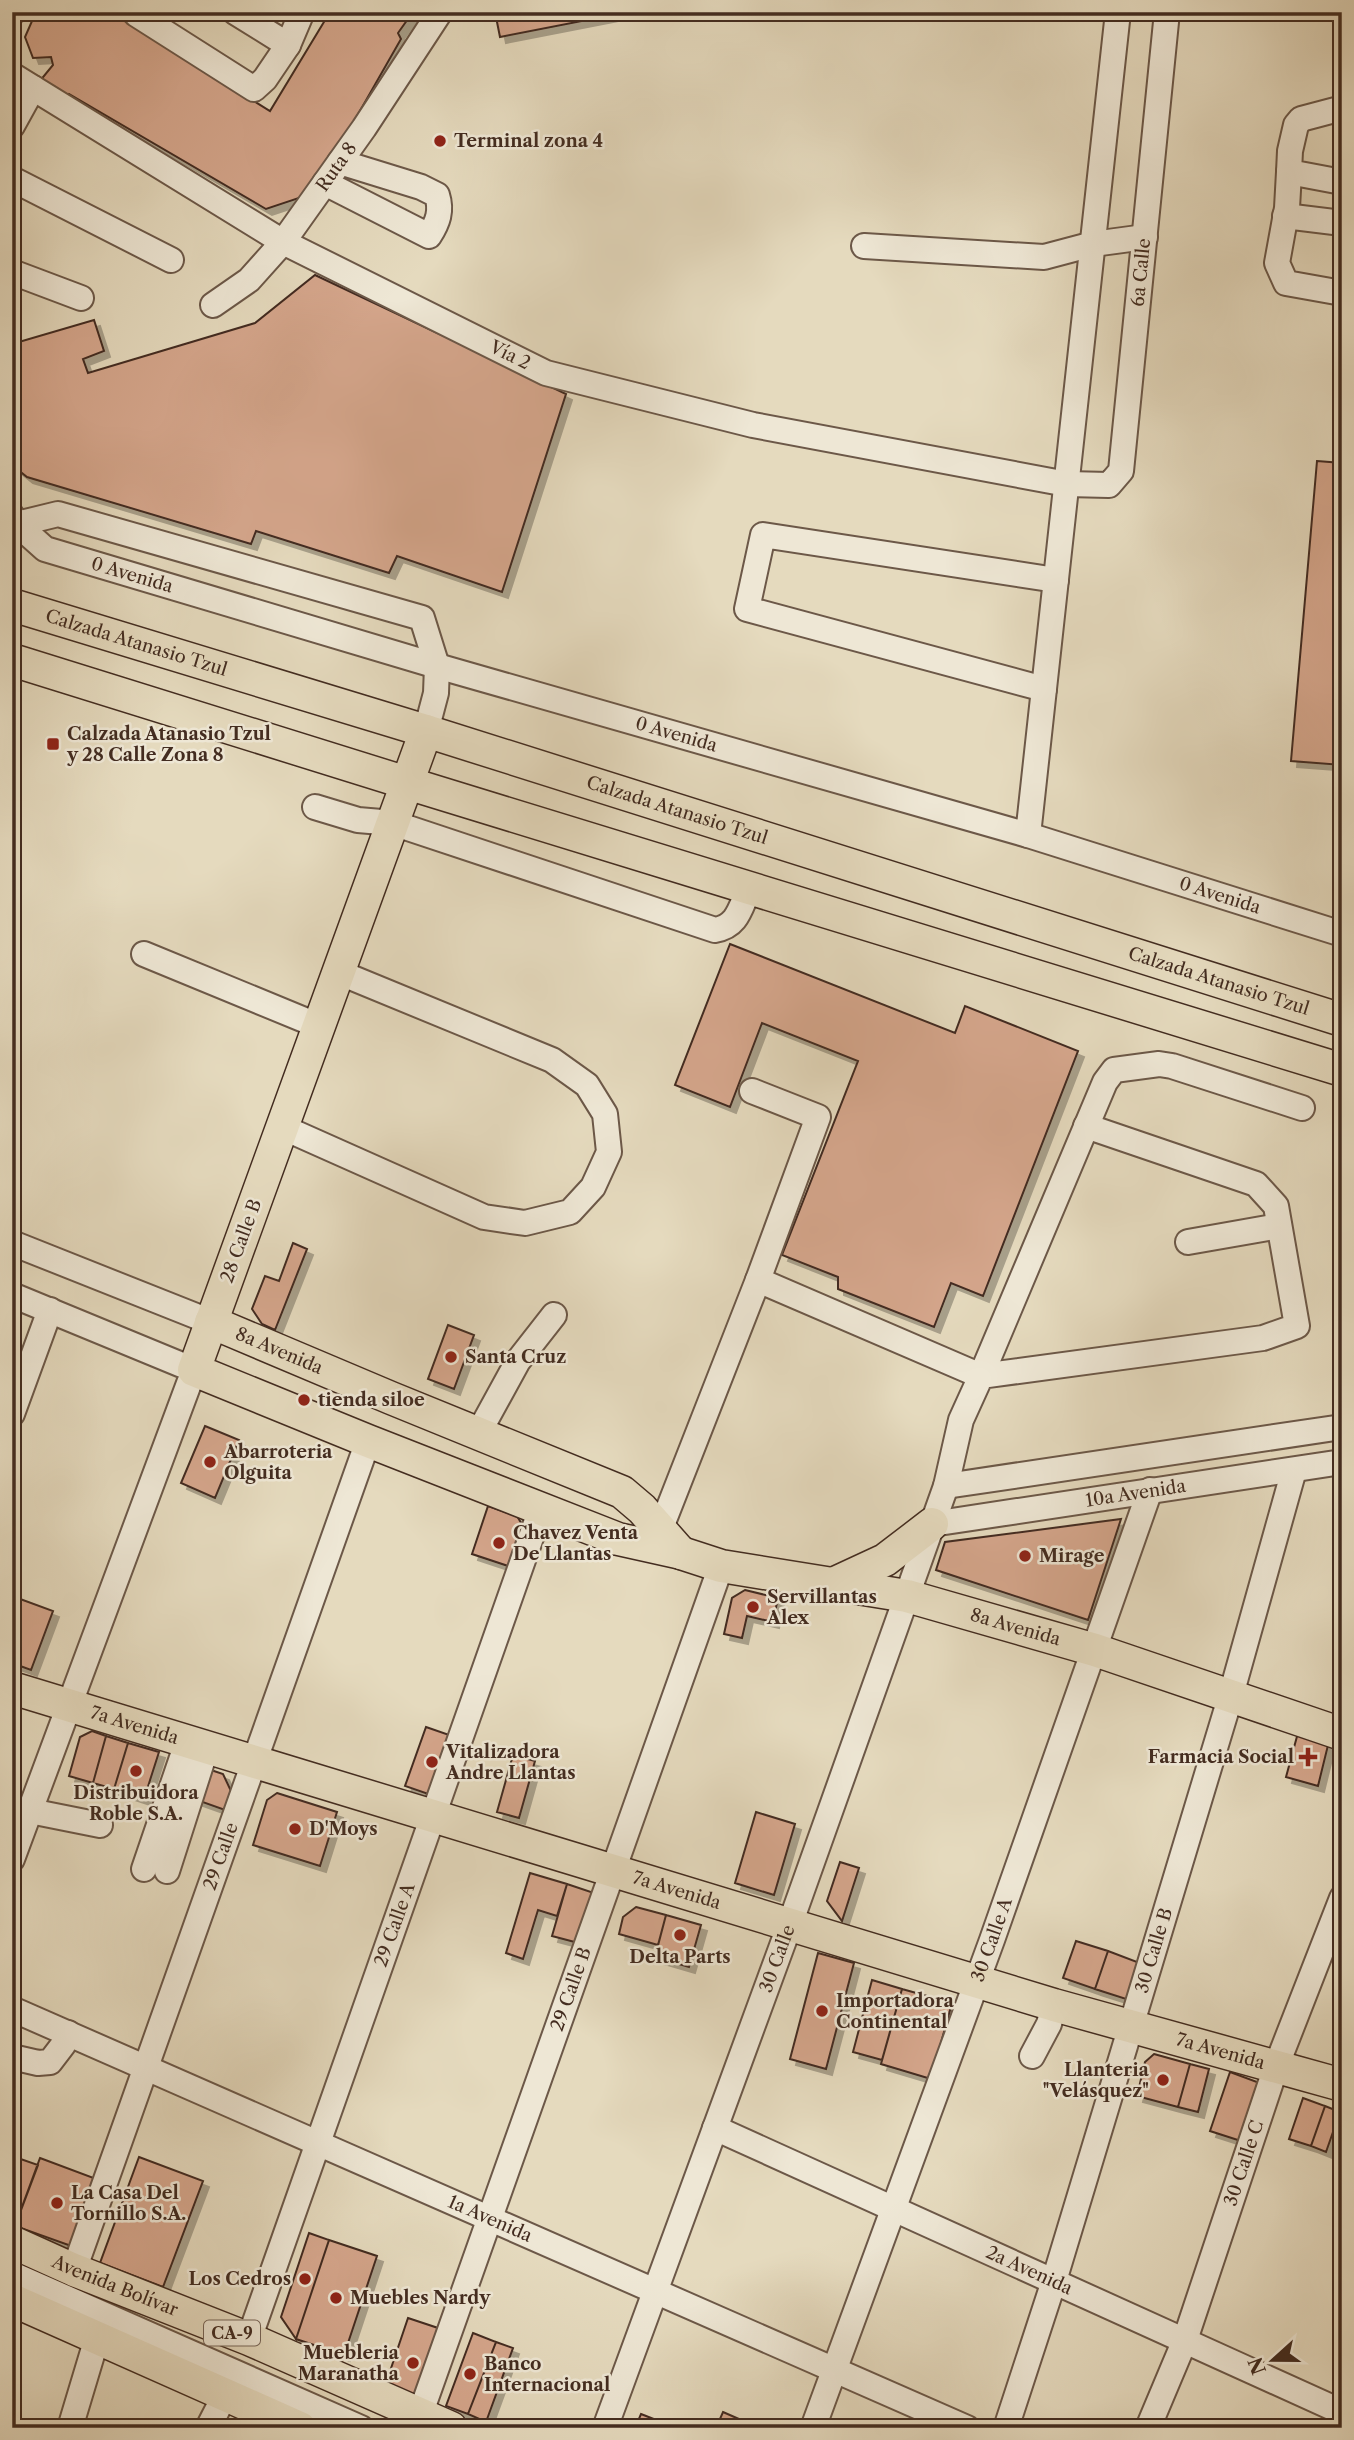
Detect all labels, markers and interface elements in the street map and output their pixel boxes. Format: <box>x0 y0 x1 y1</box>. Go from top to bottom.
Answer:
place label: Terminal zona 4 <box>454 130 603 152</box>
marker: Terminal zona 4 <box>432 133 448 149</box>
street label: Ruta 8 <box>311 138 361 196</box>
street label: 6a Calle <box>1127 237 1155 308</box>
street label: Vía 2 <box>485 335 534 374</box>
street label: 0 Avenida <box>89 552 176 598</box>
street label: Calzada Atanasio Tzul <box>43 605 230 681</box>
street label: 0 Avenida <box>633 712 720 757</box>
place label: Calzada Atanasio Tzul y 28 Calle Zona 8 <box>66 723 271 766</box>
marker: Calzada Atanasio Tzul y 28 Calle Zona 8 <box>45 736 61 752</box>
street label: Calzada Atanasio Tzul <box>584 771 770 849</box>
street label: 0 Avenida <box>1176 872 1264 919</box>
street label: Calzada Atanasio Tzul <box>1125 942 1312 1020</box>
street label: 28 Calle B <box>216 1196 266 1286</box>
street label: 8a Avenida <box>232 1323 327 1379</box>
place label: Santa Cruz <box>465 1346 566 1368</box>
marker: Santa Cruz <box>443 1349 459 1365</box>
place label: tienda siloe <box>318 1389 425 1411</box>
marker: tienda siloe <box>296 1392 312 1408</box>
place label: Abarroteria Olguita <box>223 1441 333 1484</box>
marker: Abarroteria Olguita <box>202 1454 218 1470</box>
street label: 10a Avenida <box>1084 1475 1188 1512</box>
place label: Chavez Venta De Llantas <box>513 1522 639 1565</box>
marker: Chavez Venta De Llantas <box>491 1535 507 1551</box>
place label: Mirage <box>1039 1545 1105 1567</box>
marker: Mirage <box>1017 1548 1033 1564</box>
place label: Servillantas Alex <box>766 1586 877 1629</box>
marker: Servillantas Alex <box>745 1599 761 1615</box>
street label: 8a Avenida <box>968 1604 1063 1651</box>
street label: 7a Avenida <box>88 1701 182 1749</box>
place label: Vitalizadora Andre Llantas <box>445 1741 576 1784</box>
place label: Farmacia Social <box>1148 1746 1294 1768</box>
marker: Farmacia Social <box>1300 1749 1316 1765</box>
marker: Vitalizadora Andre Llantas <box>424 1754 440 1770</box>
marker: Distribuidora Roble S.A. <box>128 1763 144 1779</box>
place label: Distribuidora Roble S.A. <box>73 1782 199 1825</box>
place label: D'Moys <box>309 1818 378 1840</box>
street label: 29 Calle <box>199 1820 243 1893</box>
marker: D'Moys <box>287 1821 303 1837</box>
street label: 7a Avenida <box>630 1867 724 1914</box>
street label: 29 Calle A <box>370 1879 420 1970</box>
street label: 30 Calle A <box>967 1894 1017 1985</box>
street label: 30 Calle B <box>1131 1905 1177 1996</box>
street label: 30 Calle <box>755 1922 800 1995</box>
marker: Delta Parts <box>672 1927 688 1943</box>
street label: 29 Calle B <box>546 1944 596 2034</box>
place label: Delta Parts <box>629 1946 731 1968</box>
place label: Importadora Continental <box>836 1990 955 2033</box>
marker: Importadora Continental <box>814 2003 830 2019</box>
street label: 7a Avenida <box>1174 2028 1268 2074</box>
place label: Llanteria "Velásquez" <box>1043 2059 1150 2102</box>
marker: Llanteria "Velásquez" <box>1155 2072 1171 2088</box>
street label: 30 Calle C <box>1219 2117 1269 2209</box>
place label: La Casa Del Tornillo S.A. <box>71 2182 186 2225</box>
street label: 1a Avenida <box>445 2191 536 2247</box>
marker: La Casa Del Tornillo S.A. <box>49 2195 65 2211</box>
street label: 2a Avenida <box>983 2241 1076 2300</box>
street label: Avenida Bolívar <box>48 2250 182 2321</box>
place label: Los Cedros <box>189 2268 291 2290</box>
marker: Los Cedros <box>297 2271 313 2287</box>
place label: Muebles Nardy <box>350 2287 491 2309</box>
marker: Muebles Nardy <box>328 2290 344 2306</box>
road number: CA-9 <box>204 2320 260 2346</box>
north arrow <box>1238 2324 1308 2394</box>
place label: Muebleria Maranatha <box>298 2342 400 2385</box>
place label: Banco Internacional <box>484 2353 610 2396</box>
text: N <box>1244 2354 1271 2378</box>
marker: Muebleria Maranatha <box>405 2355 421 2371</box>
marker: Banco Internacional <box>462 2366 478 2382</box>

